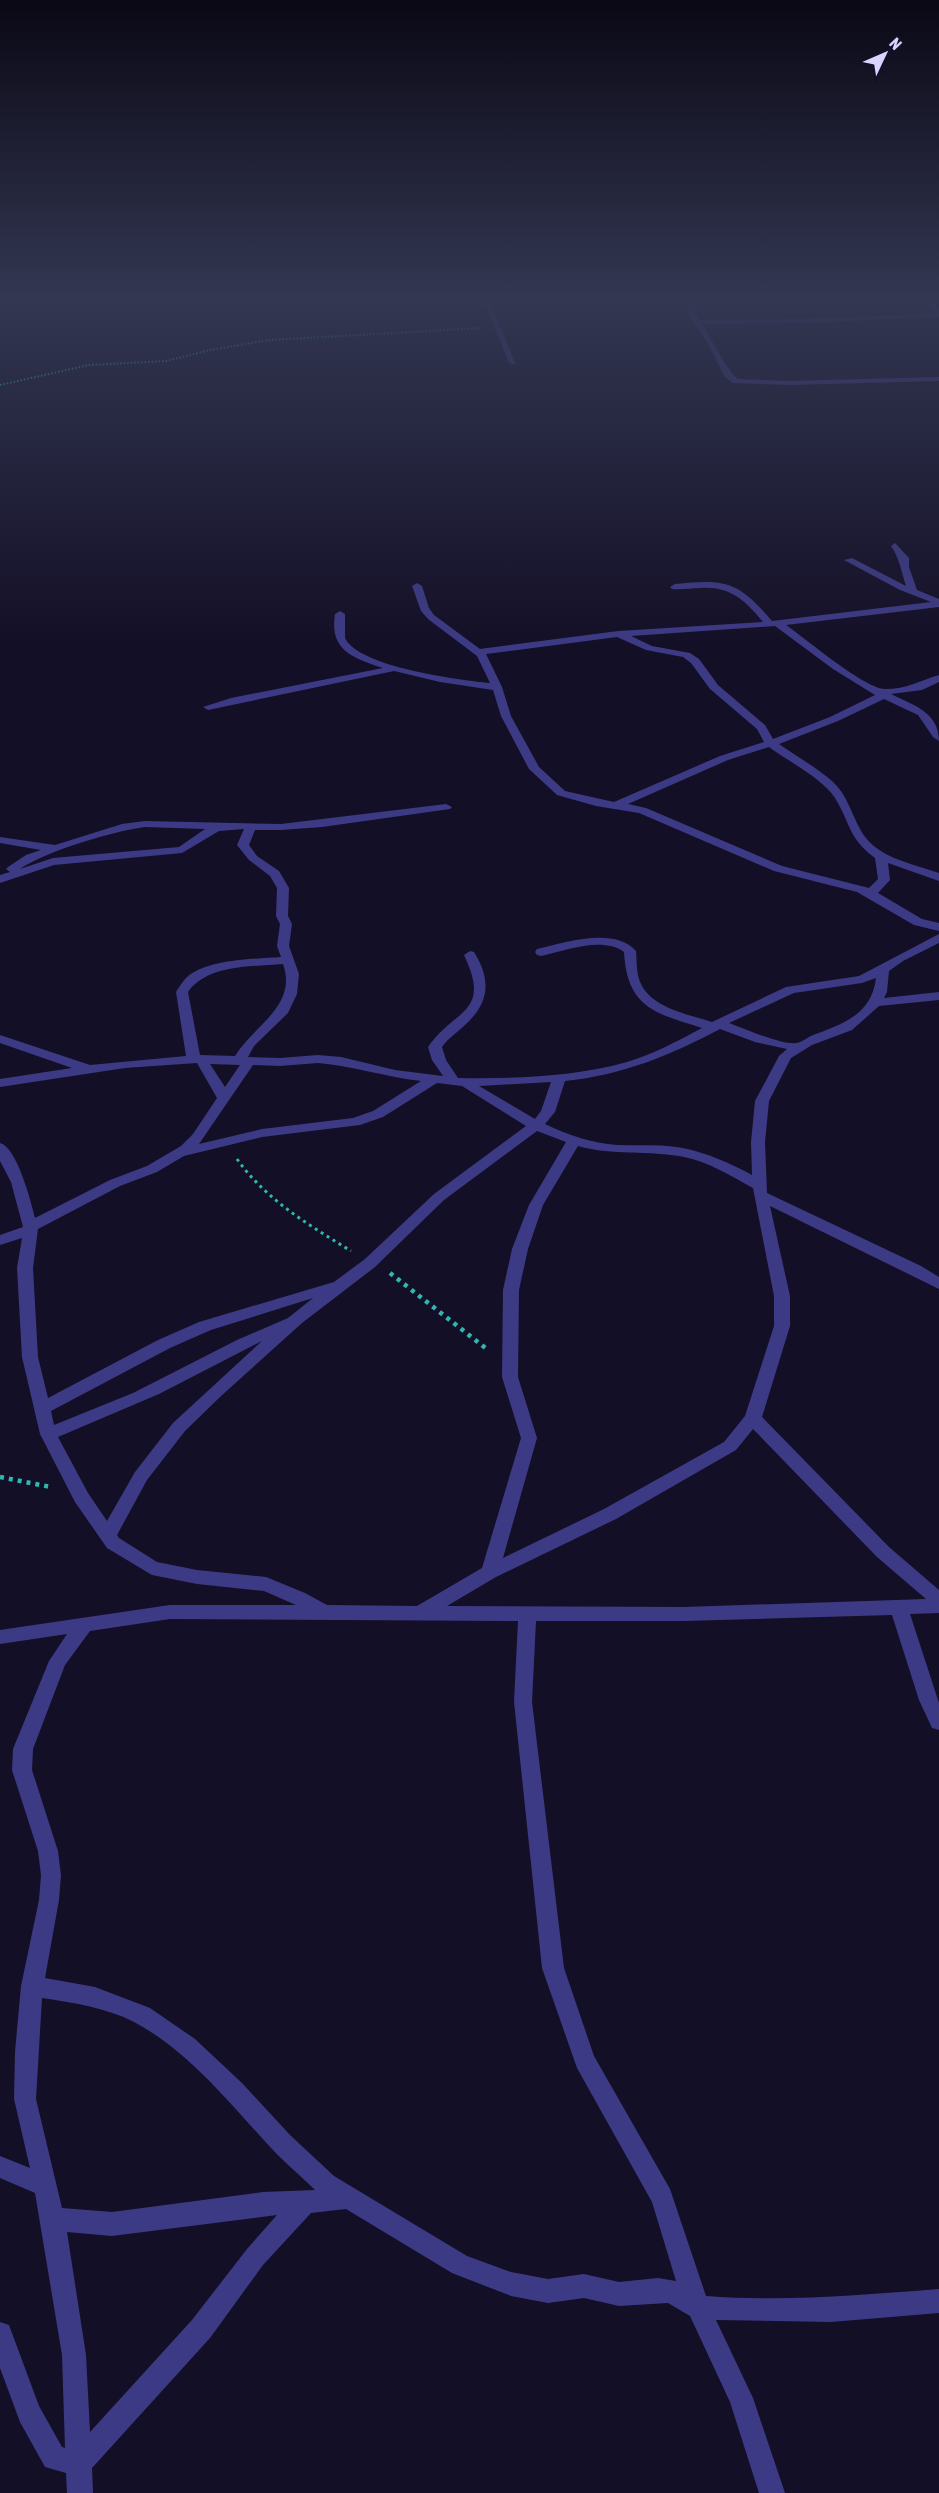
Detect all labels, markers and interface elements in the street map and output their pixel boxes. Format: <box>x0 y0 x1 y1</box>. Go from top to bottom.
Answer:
north arrow <box>855 24 915 84</box>
text: N <box>886 34 906 53</box>

